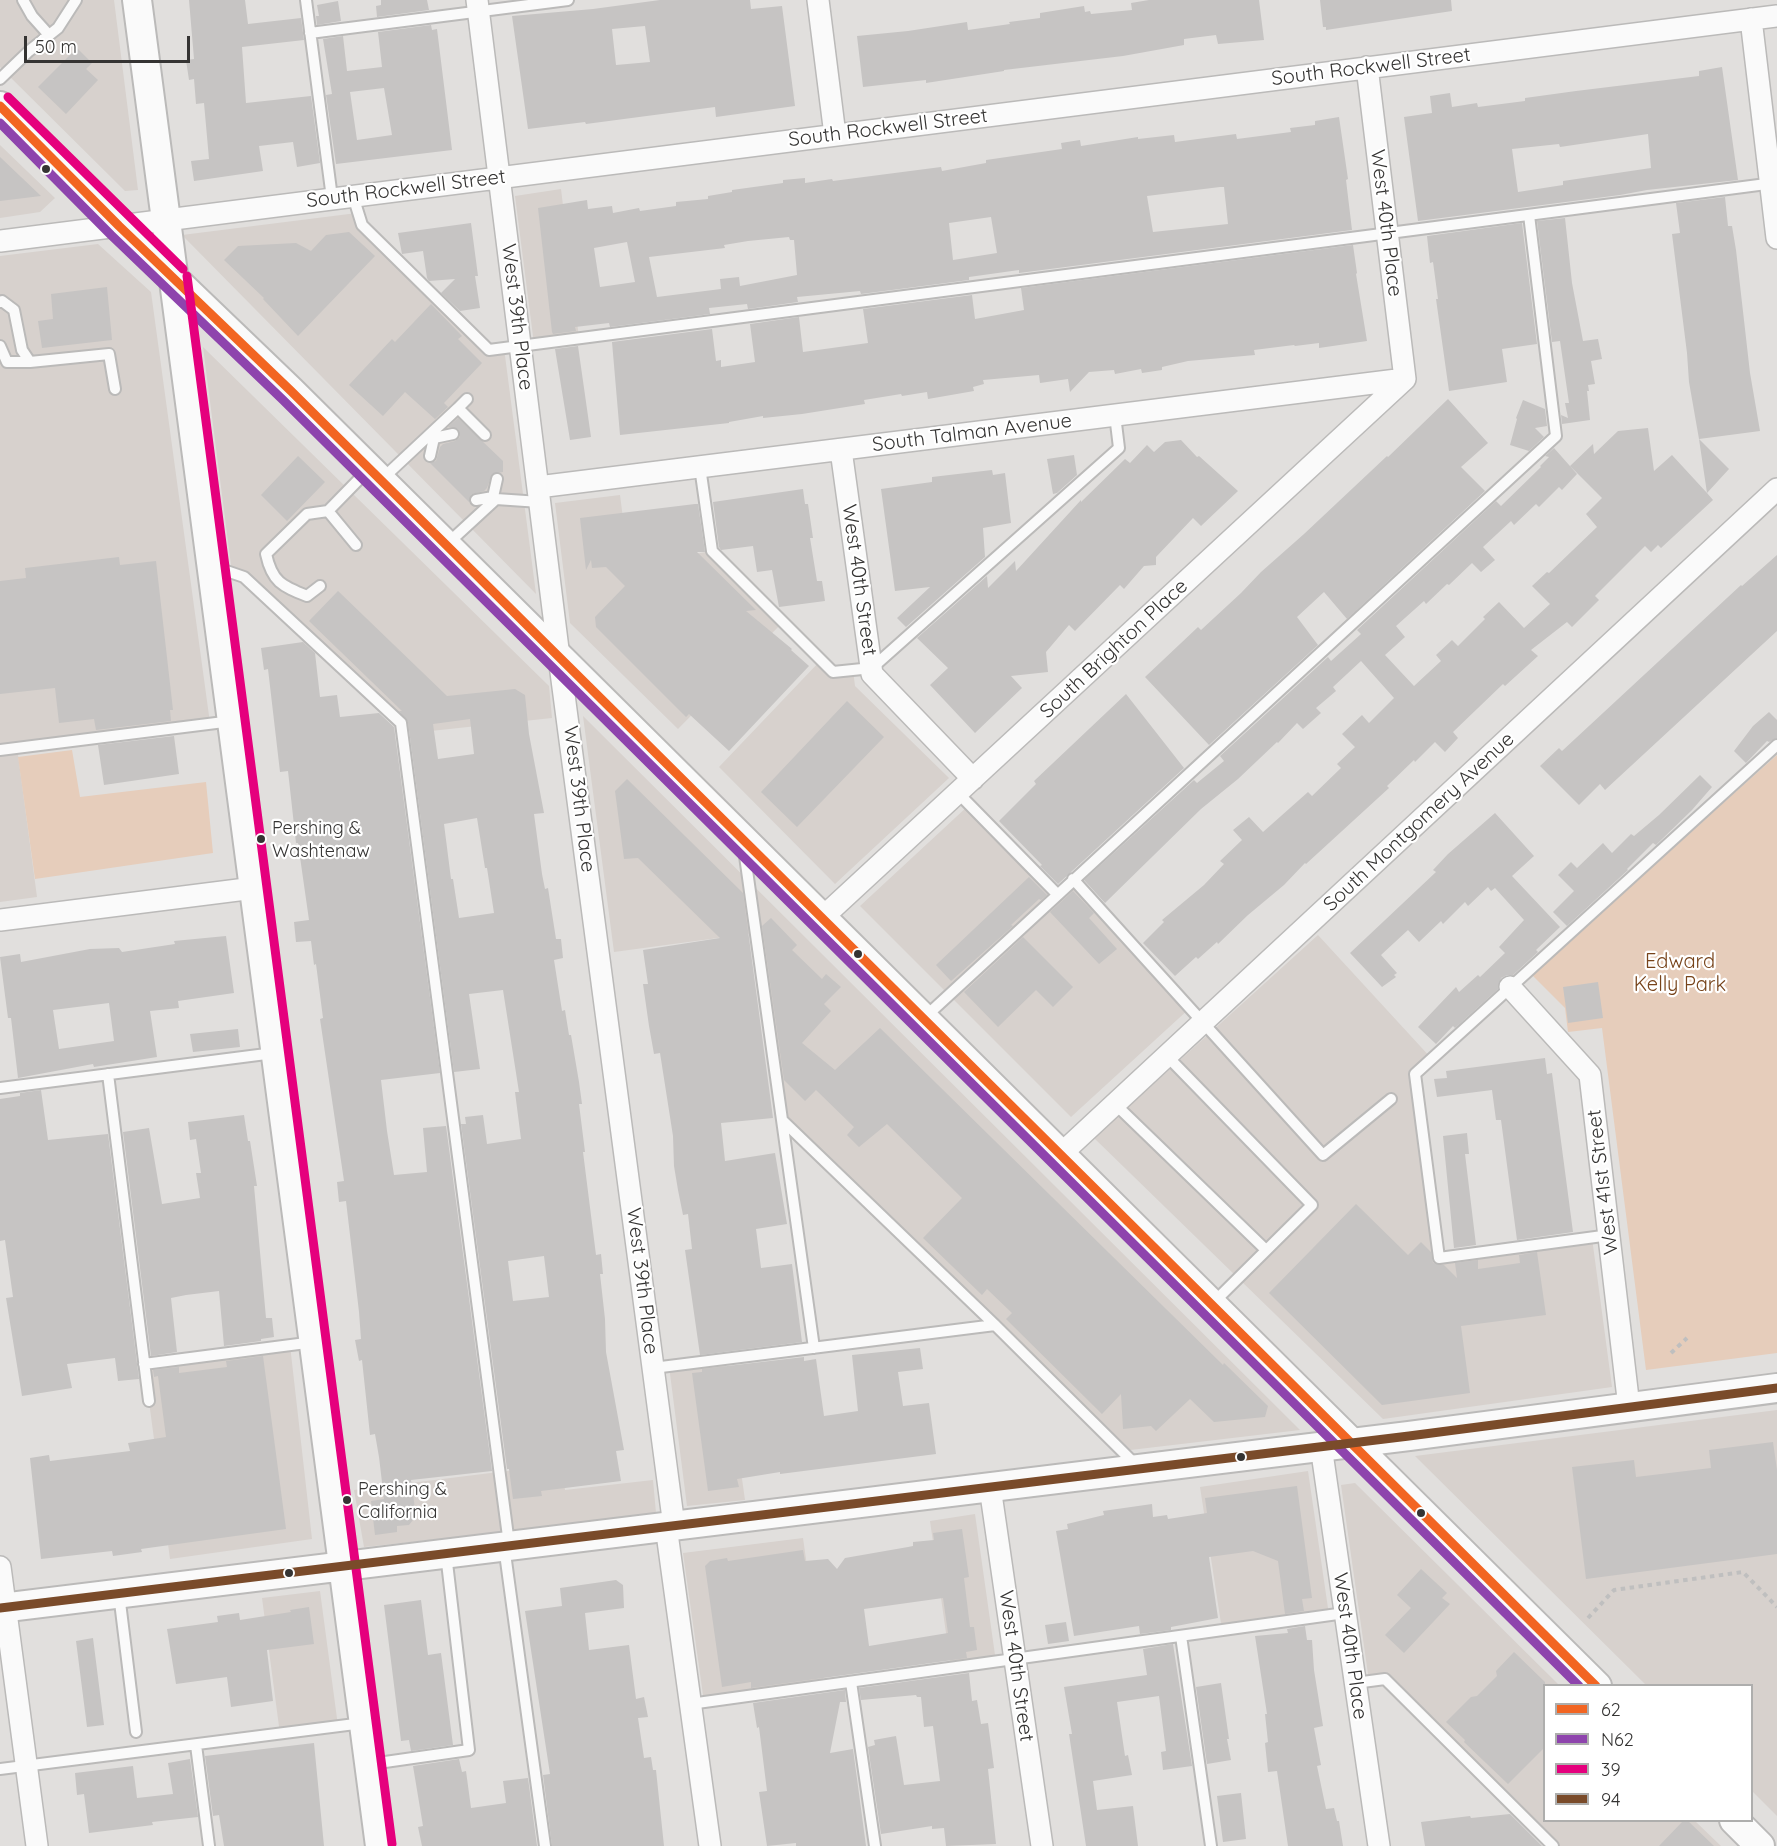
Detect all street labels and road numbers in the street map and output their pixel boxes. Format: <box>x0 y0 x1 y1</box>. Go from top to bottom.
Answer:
street label: South Rockwell Street <box>1270 43 1472 91</box>
street label: South Rockwell Street <box>787 104 989 152</box>
street label: West 40th Place <box>1365 148 1407 298</box>
street label: South Rockwell Street <box>305 165 507 213</box>
street label: West 39th Place <box>496 242 538 392</box>
street label: South Talman Avenue <box>871 409 1073 457</box>
street label: West 40th Street <box>836 503 882 657</box>
street label: South Brighton Place <box>1035 574 1193 724</box>
street label: West 39th Place <box>558 724 600 874</box>
street label: South Montgomery Avenue <box>1319 727 1519 917</box>
street label: West 41st Street <box>1582 1108 1624 1256</box>
street label: West 39th Place <box>621 1206 663 1356</box>
street label: West 40th Place <box>1328 1571 1372 1721</box>
street label: West 40th Street <box>993 1589 1039 1743</box>

